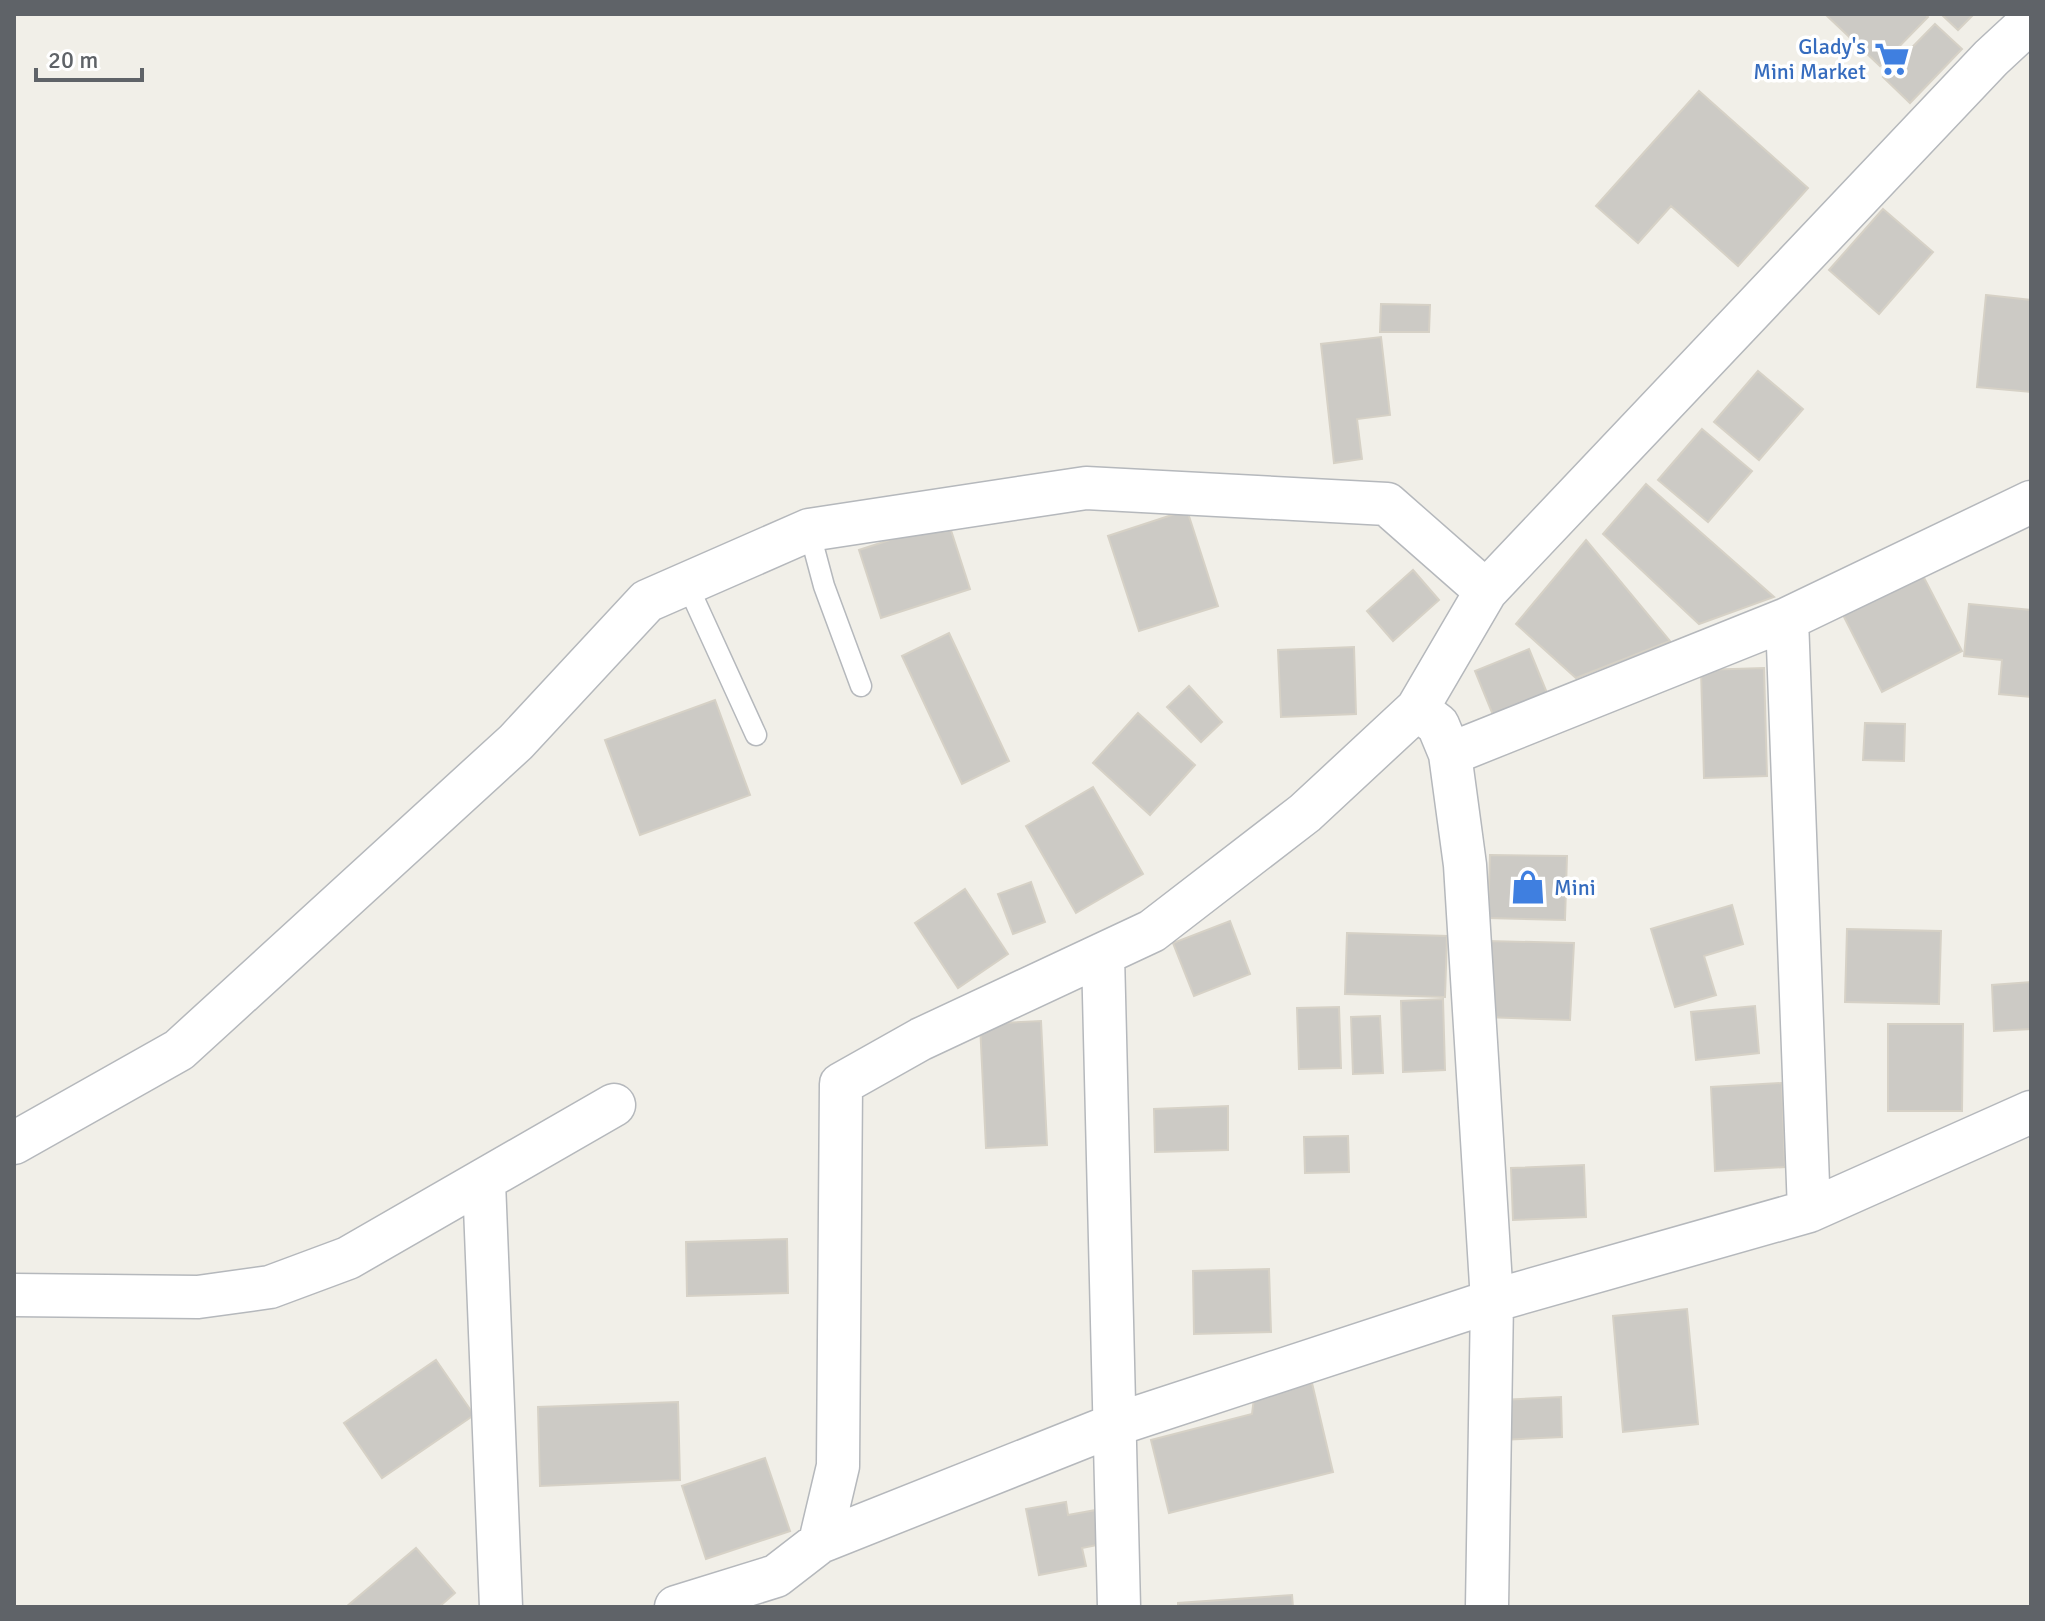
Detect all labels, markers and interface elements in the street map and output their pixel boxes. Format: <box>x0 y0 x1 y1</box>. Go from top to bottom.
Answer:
scale bar <box>36 32 142 82</box>
place label: Glady's Mini Market <box>1753 33 1866 85</box>
supermarket icon: Glady's Mini Market <box>1873 40 1911 78</box>
text: 20 m <box>48 45 98 75</box>
shop icon: Mini <box>1509 868 1547 906</box>
place label: Mini <box>1554 874 1596 901</box>

